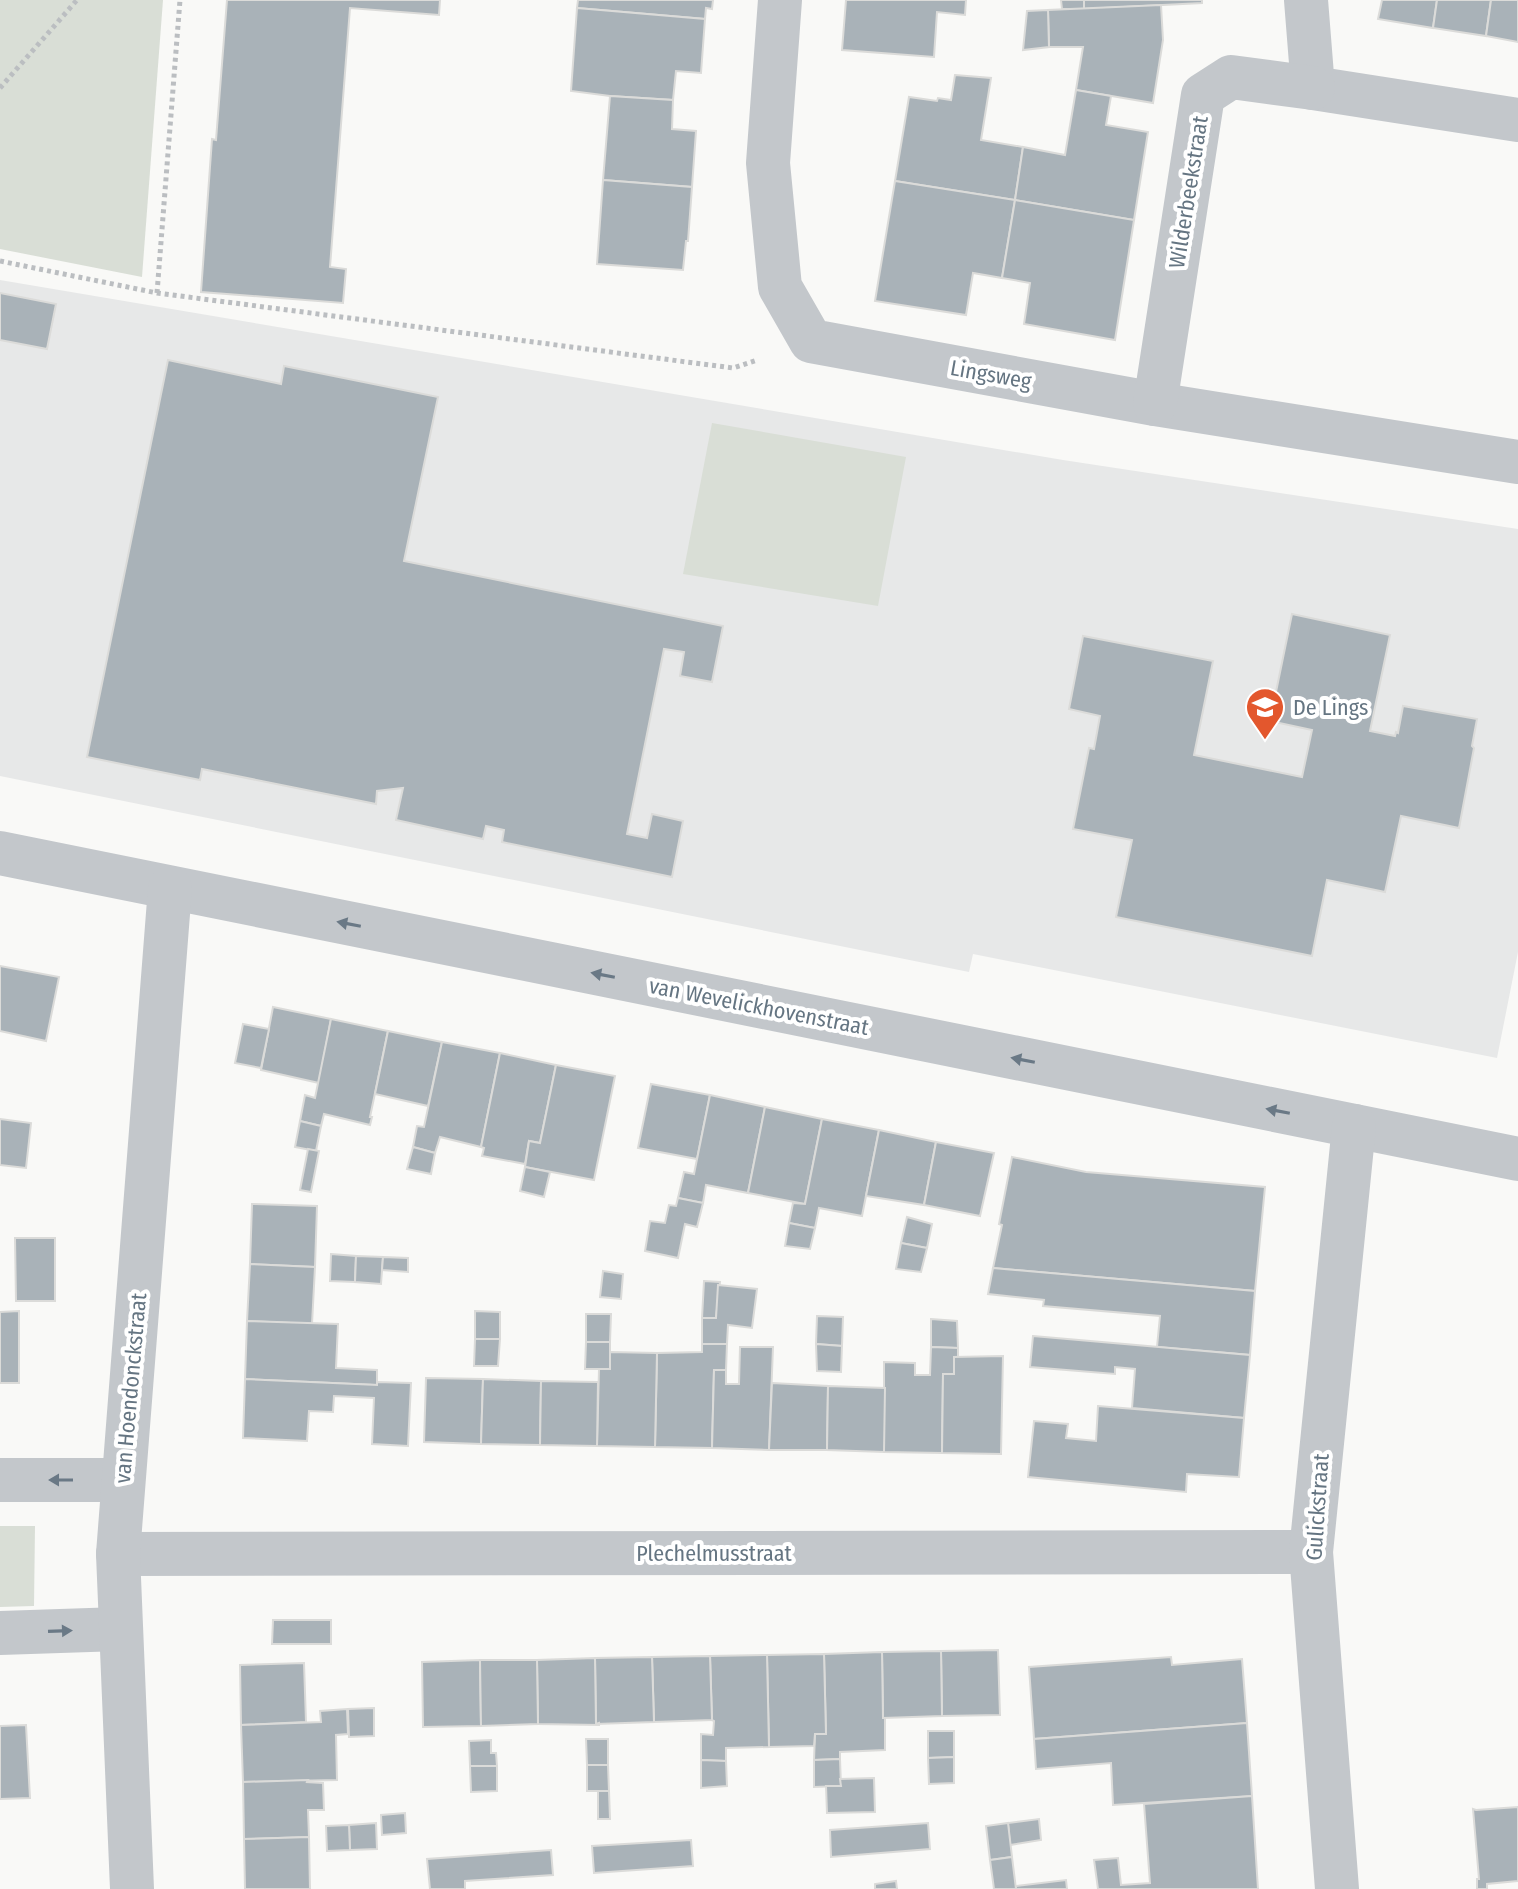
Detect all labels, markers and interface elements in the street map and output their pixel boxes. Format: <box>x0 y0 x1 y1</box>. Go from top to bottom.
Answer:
street label: Wilderbeekstraat <box>1163 113 1214 270</box>
street label: Lingsweg <box>948 354 1034 395</box>
school or university icon: De Lings <box>1244 686 1286 741</box>
place label: De Lings <box>1293 694 1368 721</box>
one-way arrow <box>336 917 361 929</box>
one-way arrow <box>591 968 616 981</box>
street label: van Wevelickhovenstraat <box>647 972 872 1041</box>
one-way arrow <box>1010 1053 1035 1065</box>
one-way arrow <box>1265 1104 1290 1117</box>
street label: van Hoendonckstraat <box>109 1291 152 1484</box>
street label: Gulickstraat <box>1300 1452 1335 1561</box>
one-way arrow <box>48 1474 73 1486</box>
street label: Plechelmusstraat <box>636 1540 792 1567</box>
one-way arrow <box>48 1624 73 1637</box>

